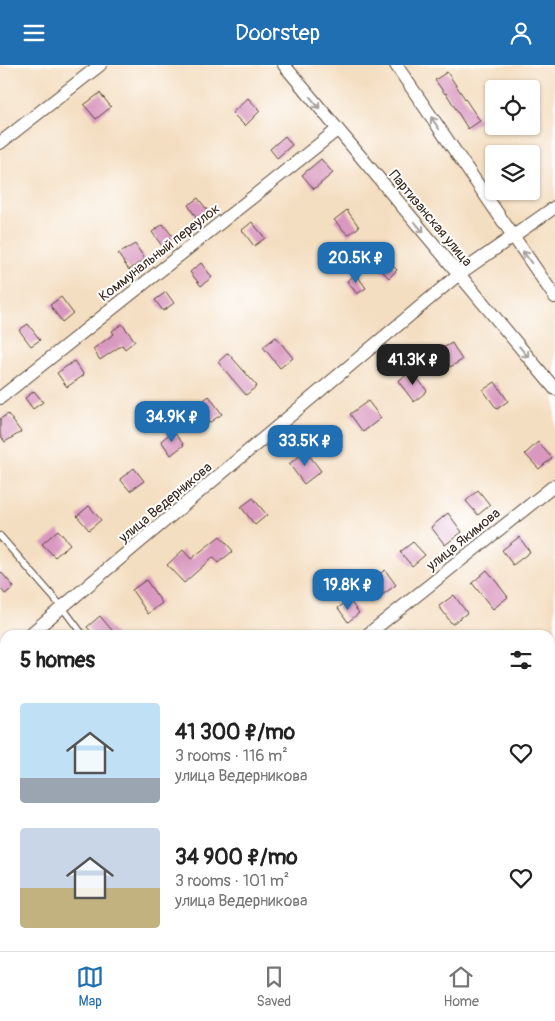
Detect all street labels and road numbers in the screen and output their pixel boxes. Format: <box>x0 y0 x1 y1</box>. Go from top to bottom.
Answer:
street label: Партизанская улица <box>385 167 476 270</box>
street label: Коммунальный переулок <box>95 200 223 305</box>
street label: улица Ведерникова <box>115 459 215 547</box>
street label: улица Якимова <box>422 505 503 575</box>

